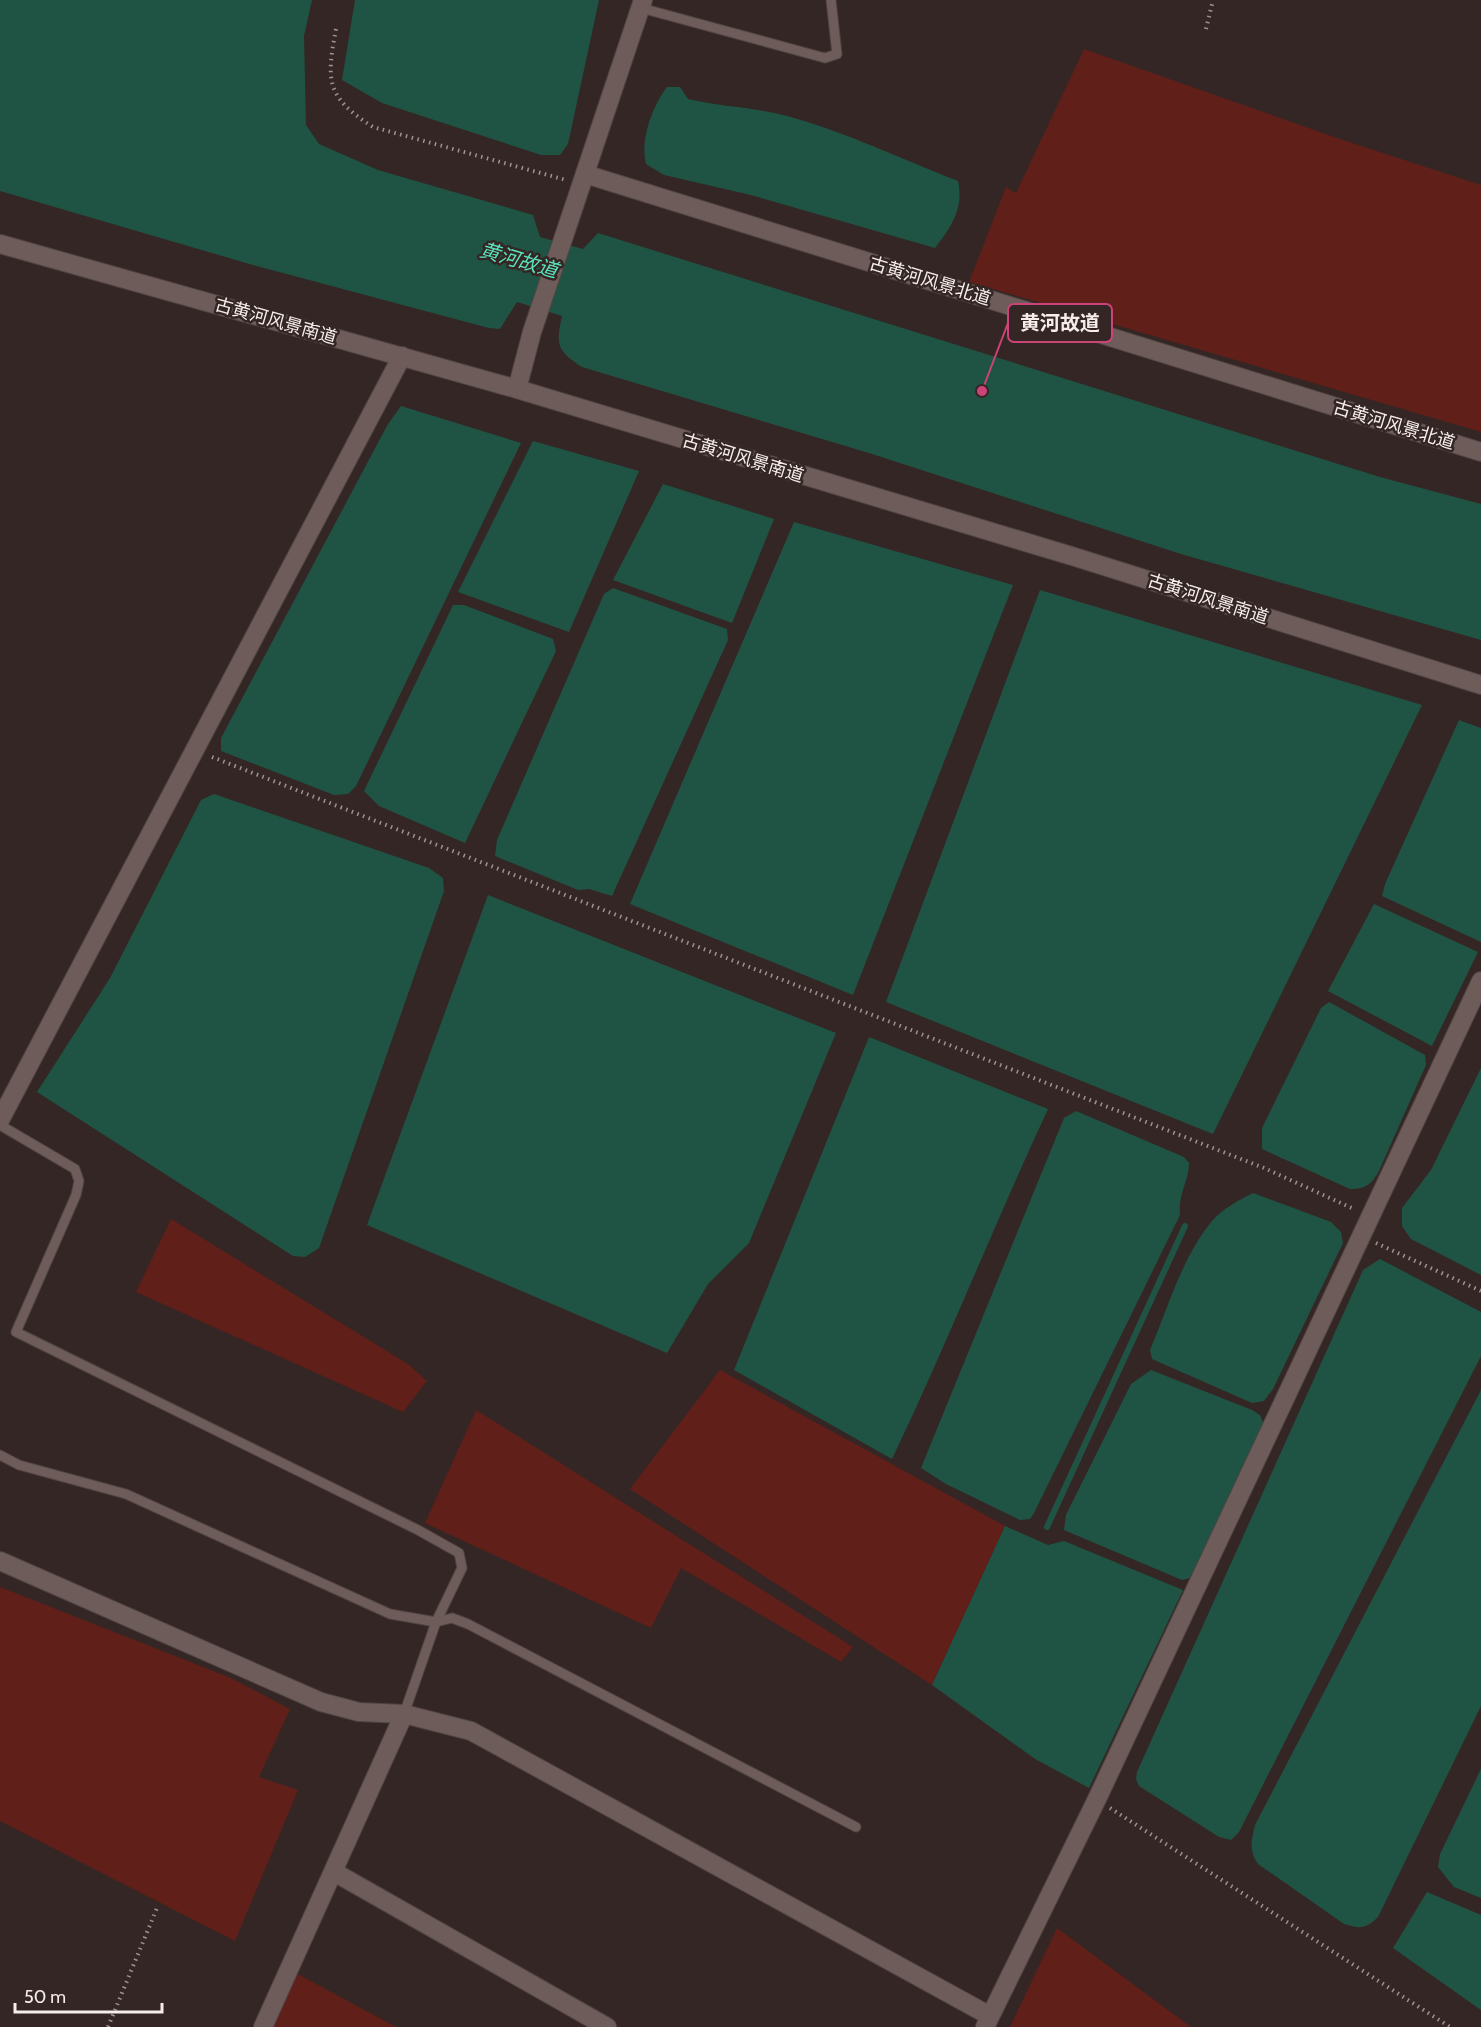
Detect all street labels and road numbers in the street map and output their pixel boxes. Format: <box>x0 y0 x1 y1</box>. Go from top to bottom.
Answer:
street label: 古黄河风景北道 <box>867 252 993 310</box>
street label: 古黄河风景南道 <box>212 293 340 349</box>
street label: 古黄河风景北道 <box>1331 396 1457 454</box>
street label: 古黄河风景南道 <box>680 429 806 487</box>
street label: 古黄河风景南道 <box>1145 569 1271 629</box>

